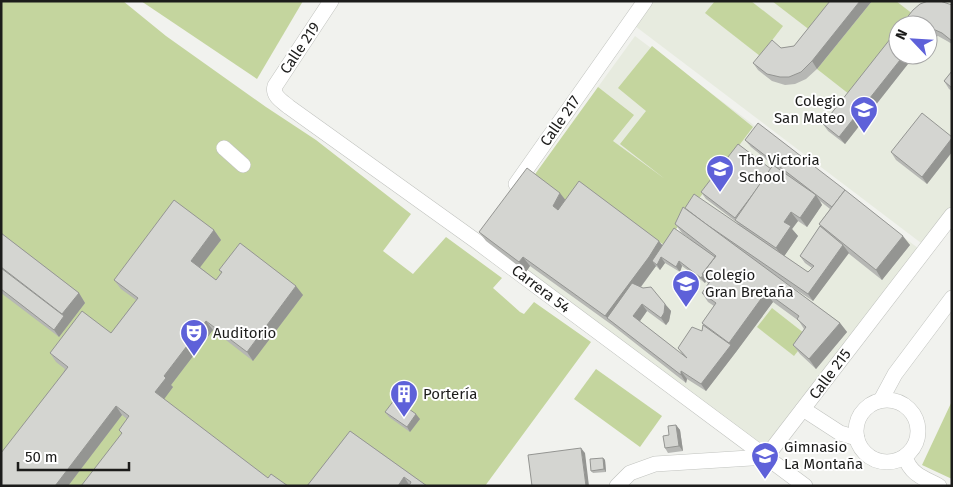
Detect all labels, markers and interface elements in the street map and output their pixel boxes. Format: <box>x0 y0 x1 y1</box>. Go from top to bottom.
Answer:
north arrow <box>888 15 938 65</box>
street label: Calle 219 <box>276 19 324 77</box>
text: N <box>892 27 911 43</box>
street label: Calle 217 <box>536 92 584 150</box>
place label: Colegio San Mateo <box>774 92 845 127</box>
school or university icon: Colegio San Mateo <box>849 95 879 134</box>
place label: The Victoria School <box>739 151 820 186</box>
school or university icon: The Victoria School <box>705 154 735 193</box>
street label: Carrera 54 <box>508 261 574 317</box>
place label: Colegio Gran Bretaña <box>705 266 794 301</box>
school or university icon: Colegio Gran Bretaña <box>671 269 701 308</box>
theatre icon: Auditorio <box>179 318 209 357</box>
place label: Auditorio <box>213 324 276 342</box>
street label: Calle 215 <box>805 345 855 403</box>
building icon: Portería <box>389 379 419 418</box>
place label: Portería <box>423 385 477 403</box>
place label: Gimnasio La Montaña <box>784 438 863 473</box>
scale bar <box>18 440 129 472</box>
school or university icon: Gimnasio La Montaña <box>750 441 780 480</box>
text: 50 m <box>25 448 58 466</box>

